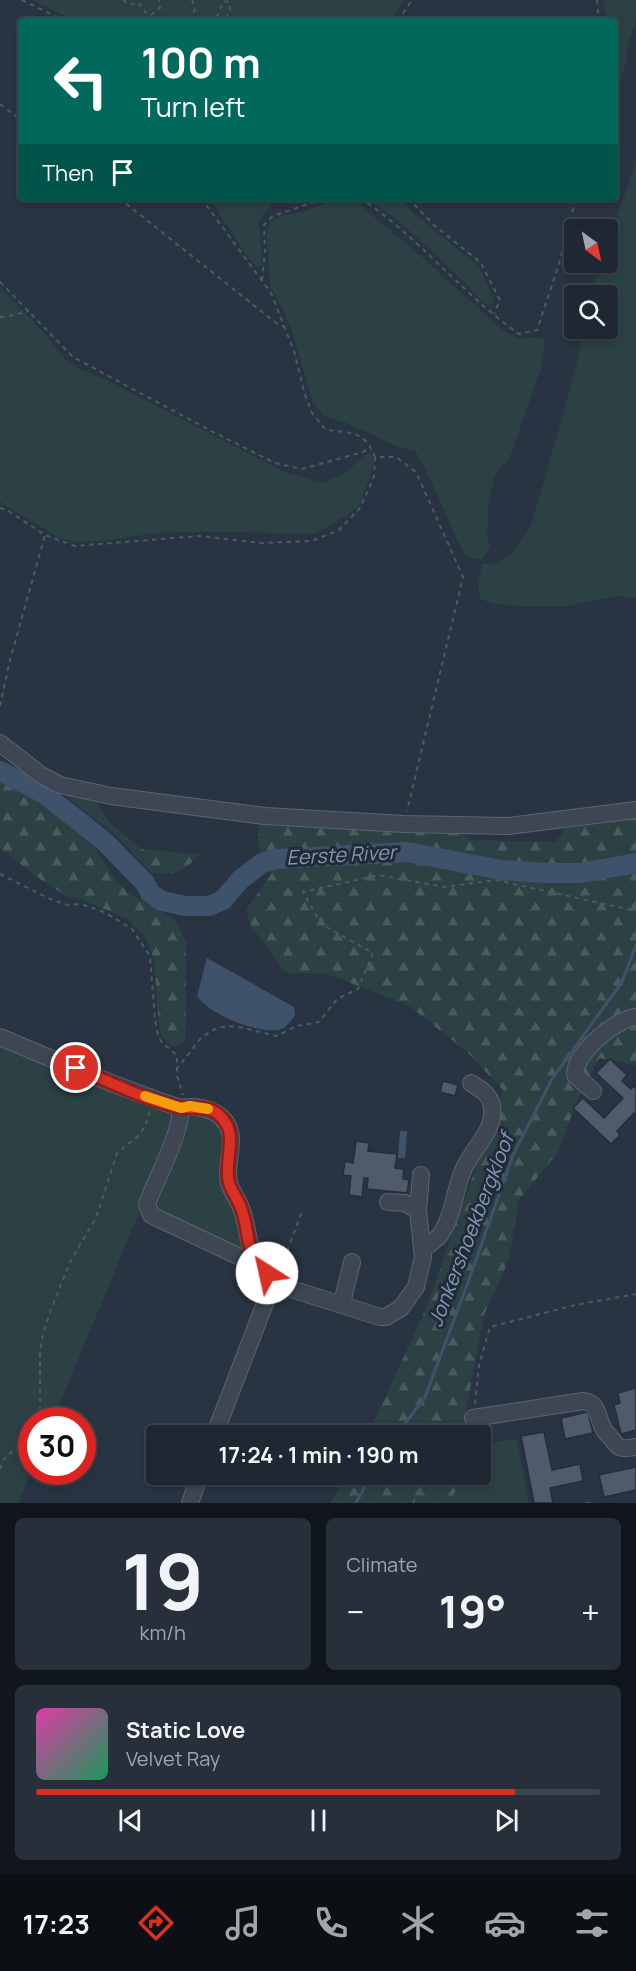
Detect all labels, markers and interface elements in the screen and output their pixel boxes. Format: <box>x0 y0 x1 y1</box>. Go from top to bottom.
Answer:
text: 100 m <box>141 33 261 91</box>
icon: left <box>42 42 120 120</box>
text: Turn left <box>141 88 245 125</box>
icon: arrive <box>106 156 139 189</box>
text: Then <box>42 158 94 188</box>
north arrow <box>564 219 618 273</box>
map controls <box>564 219 618 339</box>
button: search <box>564 285 618 339</box>
water label: Eerste River <box>286 838 399 871</box>
pin <box>50 1042 101 1093</box>
icon: arrive <box>59 1051 92 1084</box>
water label: Jonkershoekbergkloof <box>421 1126 521 1330</box>
position arrow <box>235 1241 299 1305</box>
speed limit sign: 30 <box>18 1407 96 1485</box>
text: 17:24 · 1 min · 190 m <box>219 1440 419 1470</box>
text: 19 <box>121 1527 204 1633</box>
text: Climate <box>347 1551 418 1578</box>
text: 19° <box>439 1580 507 1642</box>
text: − <box>347 1589 364 1634</box>
text: + <box>581 1589 600 1634</box>
text: km/h <box>139 1619 186 1646</box>
text: Static Love <box>126 1715 245 1745</box>
text: Velvet Ray <box>126 1745 220 1772</box>
icon: previous <box>114 1804 147 1837</box>
icon: pause <box>302 1804 335 1837</box>
icon: next <box>490 1804 523 1837</box>
icon: directions <box>135 1902 177 1944</box>
icon: music <box>222 1902 264 1944</box>
icon: phone <box>310 1902 352 1944</box>
icon: climate <box>397 1902 439 1944</box>
icon: car <box>484 1902 526 1944</box>
icon: filters <box>571 1902 613 1944</box>
text: 17:23 <box>23 1905 90 1942</box>

